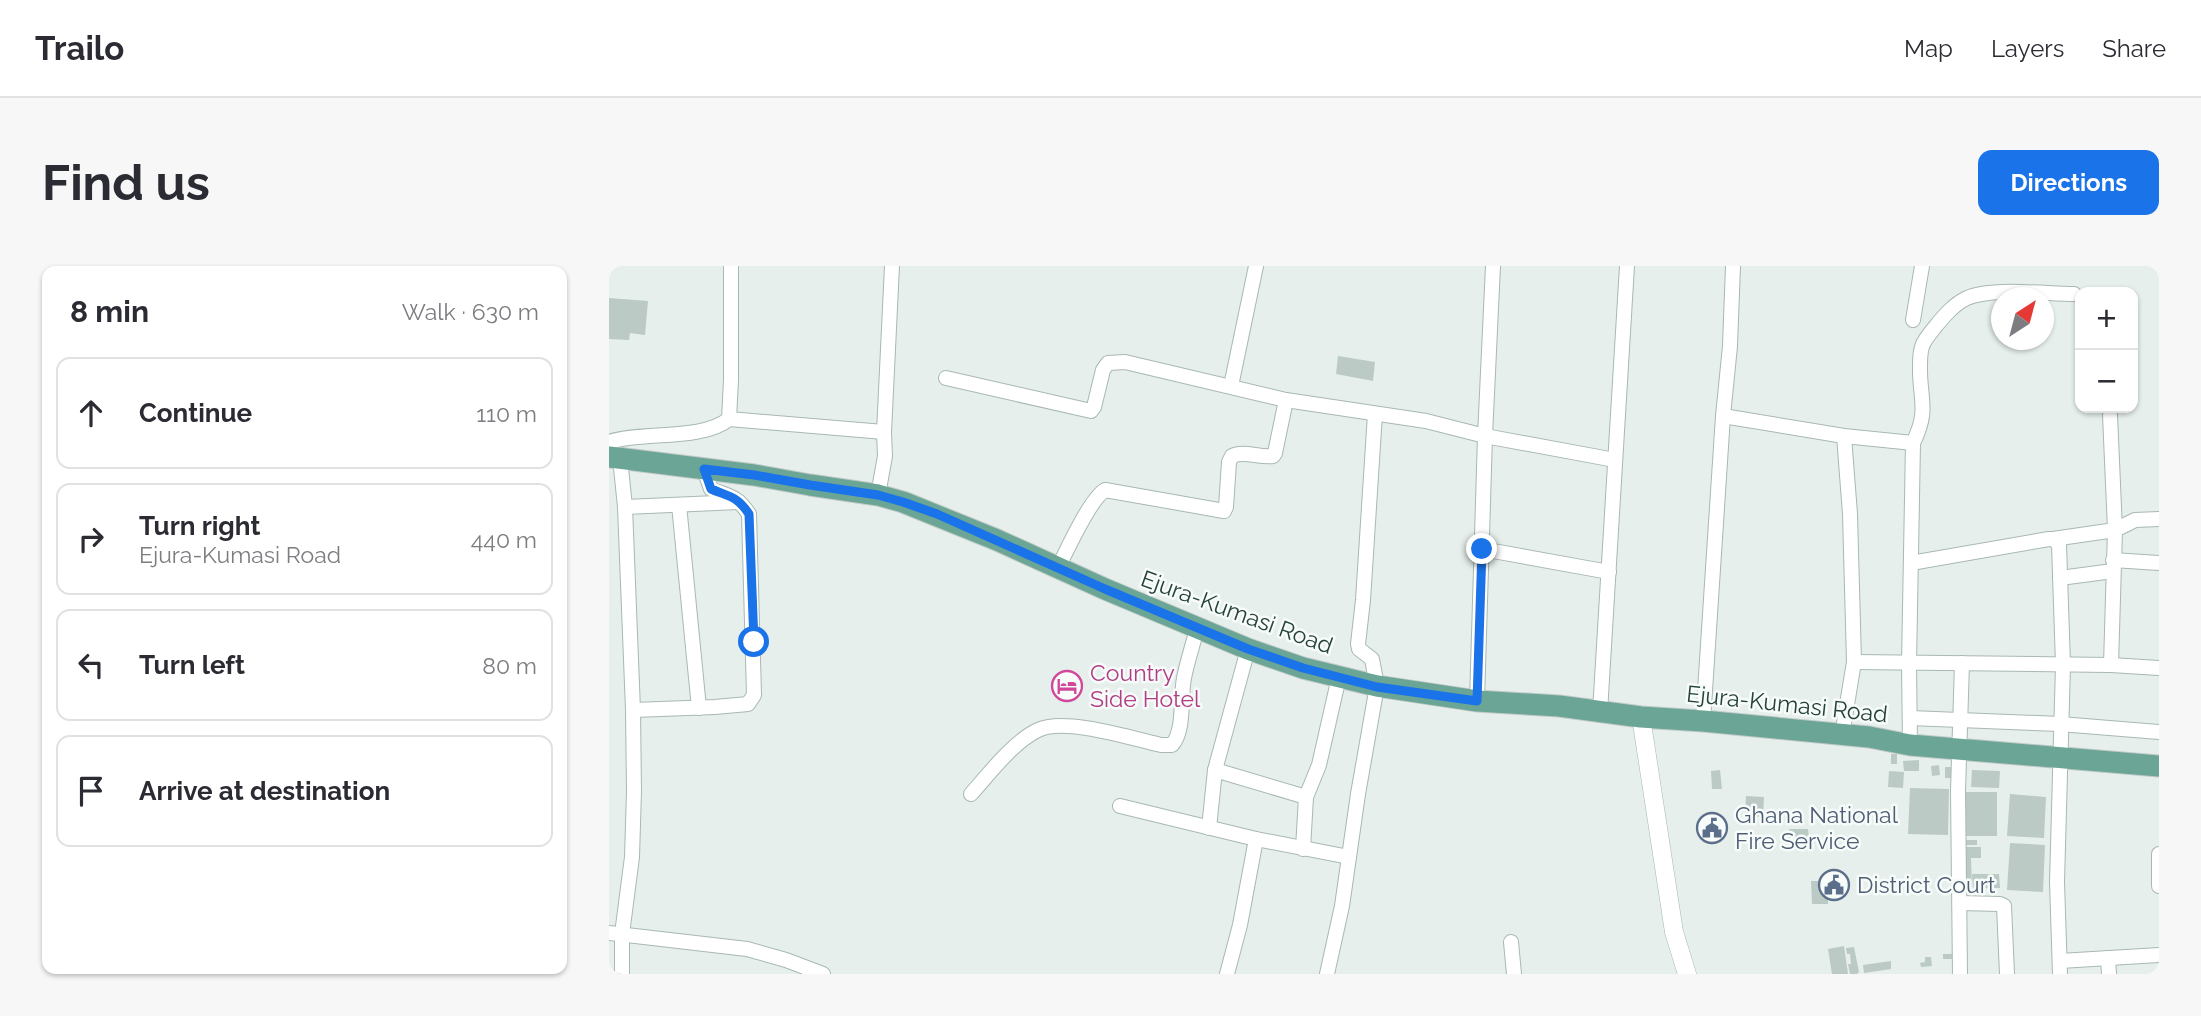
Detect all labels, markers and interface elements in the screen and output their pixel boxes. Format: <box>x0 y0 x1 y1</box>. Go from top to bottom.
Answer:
text: Trailo <box>35 29 124 68</box>
text: Map <box>1904 34 1953 63</box>
text: Layers <box>1991 34 2064 63</box>
text: Share <box>2102 34 2166 63</box>
button: Directions <box>1978 150 2159 215</box>
text: Find us <box>42 154 210 211</box>
north arrow <box>1991 287 2054 350</box>
map controls <box>2075 287 2138 413</box>
button: + <box>2075 287 2138 350</box>
text: 8 min <box>70 294 149 329</box>
text: Walk · 630 m <box>402 298 539 325</box>
button: − <box>2075 350 2138 413</box>
icon: ahead <box>72 394 110 432</box>
text: Continue <box>139 398 252 428</box>
text: 110 m <box>476 400 537 427</box>
text: Turn right <box>139 511 260 541</box>
icon: right <box>72 520 110 558</box>
text: 440 m <box>471 526 537 553</box>
route end <box>1466 533 1497 564</box>
text: Ejura-Kumasi Road <box>139 541 341 568</box>
street label: Ejura-Kumasi Road <box>1138 564 1337 659</box>
route start <box>738 626 769 657</box>
icon: left <box>72 646 110 684</box>
text: Turn left <box>139 650 245 680</box>
text: 80 m <box>482 652 537 679</box>
place label: Country Side Hotel <box>1090 659 1201 712</box>
hotel icon: Country Side Hotel <box>1050 669 1084 703</box>
street label: Ejura-Kumasi Road <box>1685 680 1889 727</box>
icon: arrive <box>72 772 110 810</box>
text: Arrive at destination <box>139 776 390 806</box>
place label: Ghana National Fire Service <box>1735 801 1899 854</box>
public building icon: Ghana National Fire Service <box>1695 811 1729 845</box>
public building icon: District Court <box>1817 868 1851 902</box>
place label: District Court <box>1857 871 1996 898</box>

